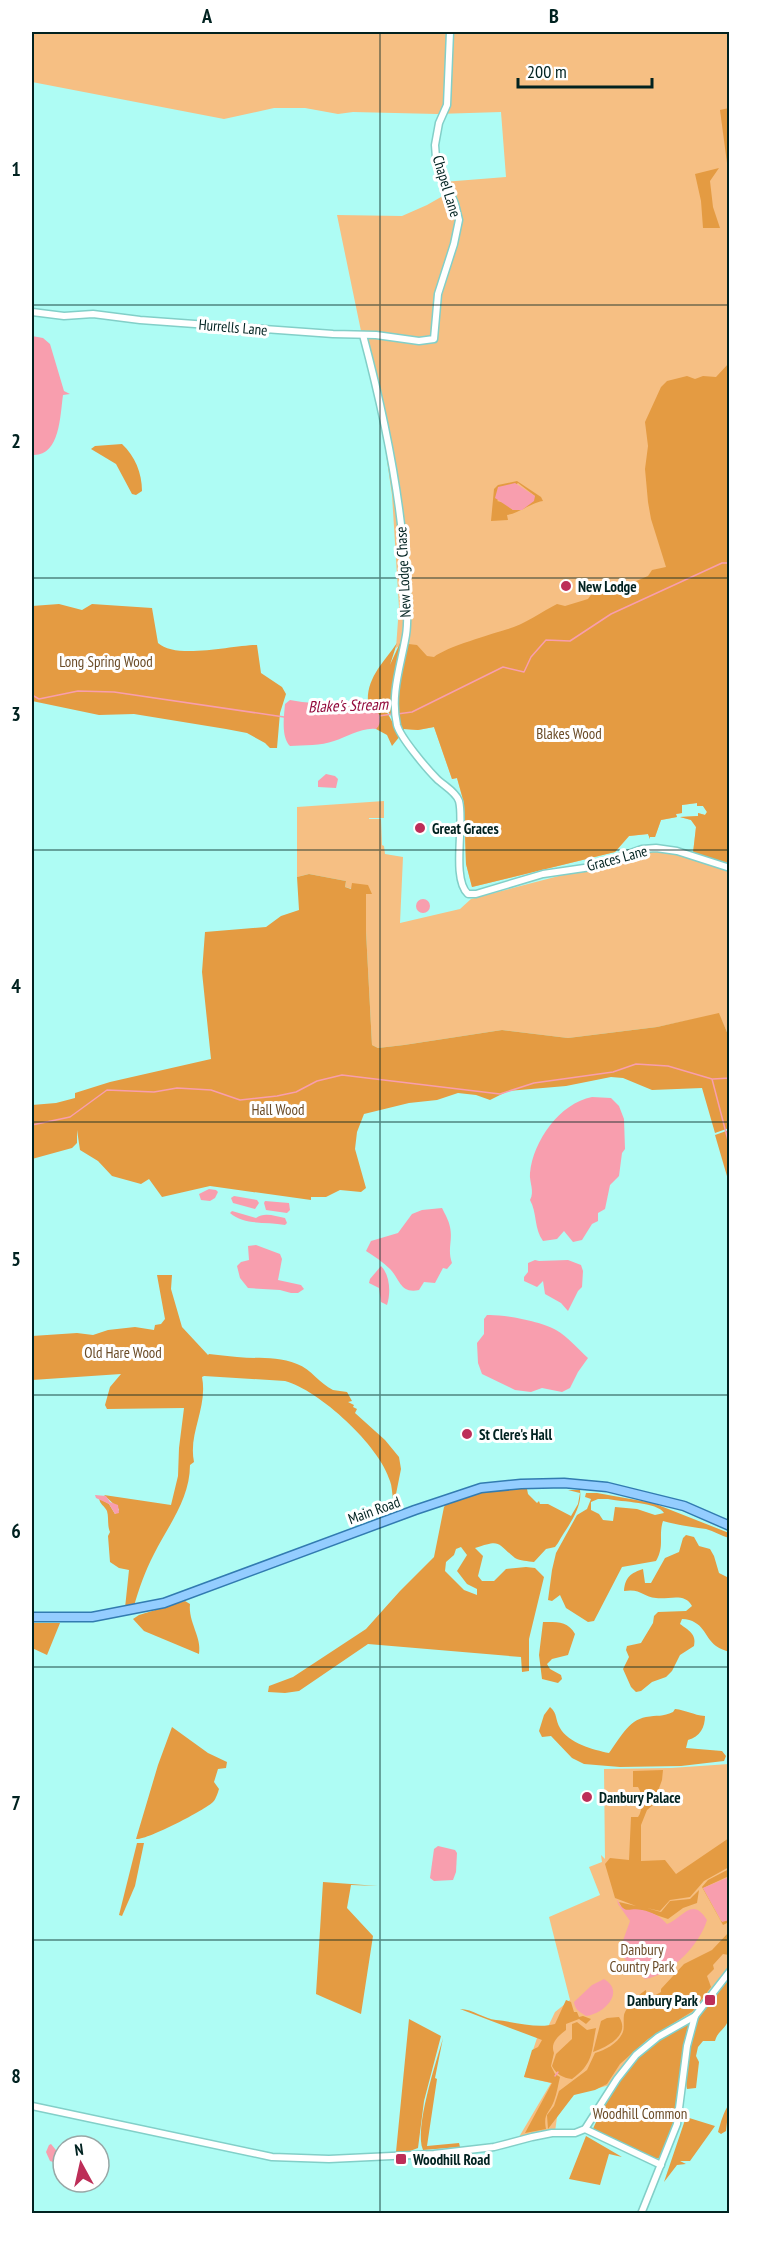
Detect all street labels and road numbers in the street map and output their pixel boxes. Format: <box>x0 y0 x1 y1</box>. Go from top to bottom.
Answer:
street label: Chapel Lane <box>429 153 465 219</box>
street label: Hurrells Lane <box>198 315 268 339</box>
street label: New Lodge Chase <box>391 526 415 618</box>
street label: Graces Lane <box>585 841 649 875</box>
street label: Main Road <box>345 1492 403 1528</box>

